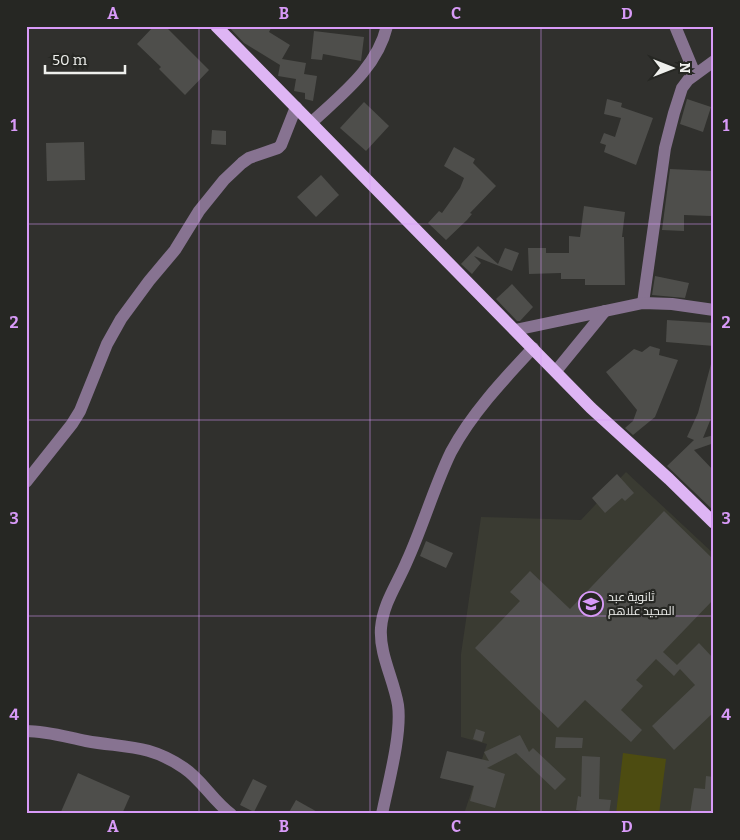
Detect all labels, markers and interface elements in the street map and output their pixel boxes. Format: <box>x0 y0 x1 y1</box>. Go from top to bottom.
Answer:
text: A <box>107 4 119 23</box>
text: B <box>279 4 289 23</box>
text: C <box>451 4 461 23</box>
text: D <box>621 4 633 23</box>
scale bar <box>45 42 125 74</box>
north arrow <box>648 42 698 92</box>
text: 50 m <box>52 51 88 69</box>
text: N <box>676 63 693 74</box>
text: 1 <box>11 116 18 135</box>
text: 1 <box>723 116 730 135</box>
text: 2 <box>9 313 19 332</box>
text: 2 <box>721 313 731 332</box>
text: 3 <box>9 509 19 528</box>
text: 3 <box>721 509 731 528</box>
place label: ثانوية عبد المجيد علاهم <box>608 590 675 619</box>
school or university icon: ثانوية عبد المجيد علاهم <box>578 591 604 617</box>
text: 4 <box>9 705 19 724</box>
text: 4 <box>721 705 731 724</box>
text: A <box>107 817 119 836</box>
text: B <box>279 817 289 836</box>
text: C <box>451 817 461 836</box>
text: D <box>621 817 633 836</box>

